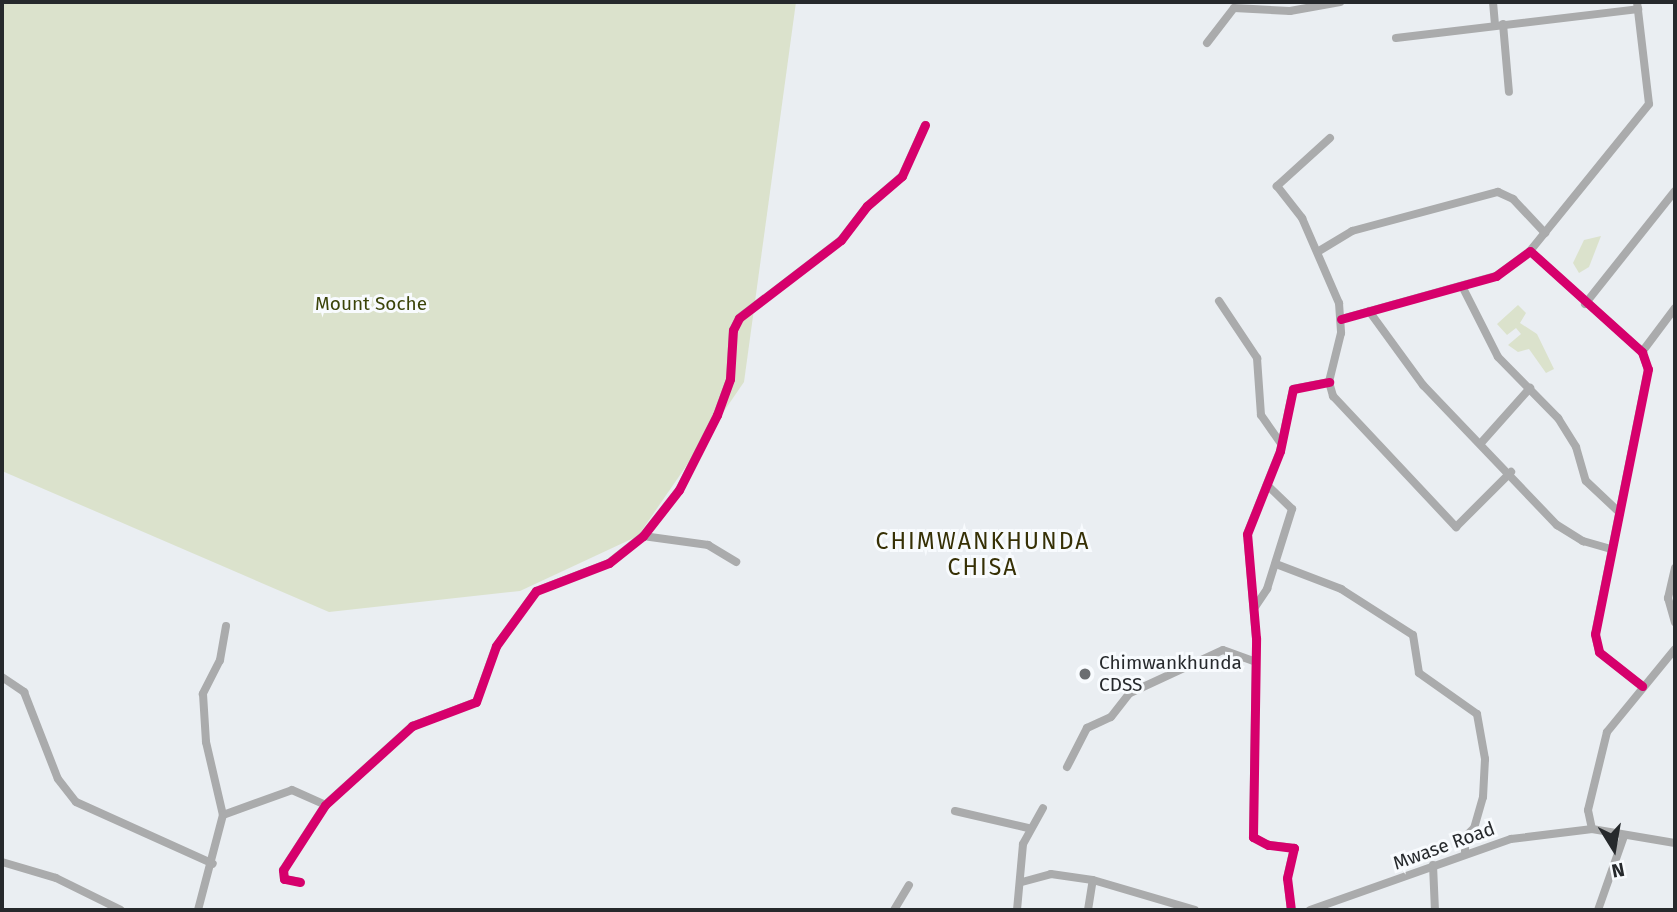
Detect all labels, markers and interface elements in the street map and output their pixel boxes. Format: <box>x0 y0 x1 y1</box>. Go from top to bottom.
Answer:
park label: Mount Soche <box>315 293 427 315</box>
district label: CHIMWANKHUNDA CHISA <box>877 527 1089 581</box>
place label: Chimwankhunda CDSS <box>1099 652 1242 696</box>
marker: Chimwankhunda CDSS <box>1077 666 1093 682</box>
north arrow <box>1579 814 1649 884</box>
street label: Mwase Road <box>1390 817 1498 875</box>
text: N <box>1610 858 1626 883</box>

